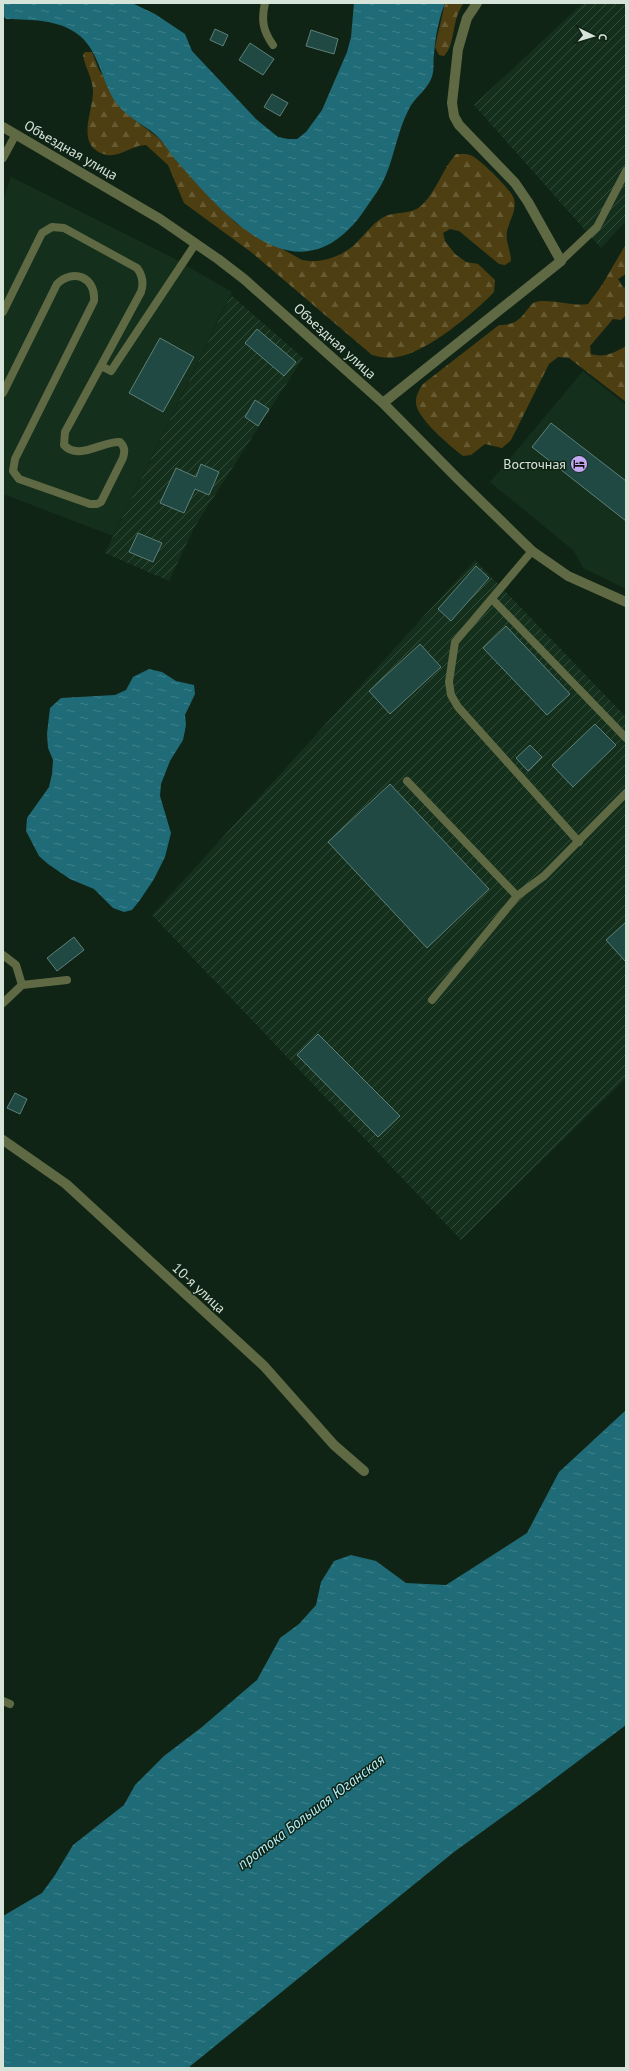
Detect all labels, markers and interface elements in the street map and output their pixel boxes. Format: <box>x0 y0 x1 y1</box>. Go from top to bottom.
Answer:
north arrow <box>573 16 613 56</box>
text: С <box>596 33 610 41</box>
street label: Объездная улица <box>21 116 121 184</box>
street label: Объездная улица <box>290 299 380 383</box>
hotel icon: Восточная <box>569 454 589 474</box>
place label: Восточная <box>503 455 566 473</box>
street label: 10-я улица <box>169 1259 229 1317</box>
water label: протока Большая Юганская <box>233 1750 388 1873</box>

